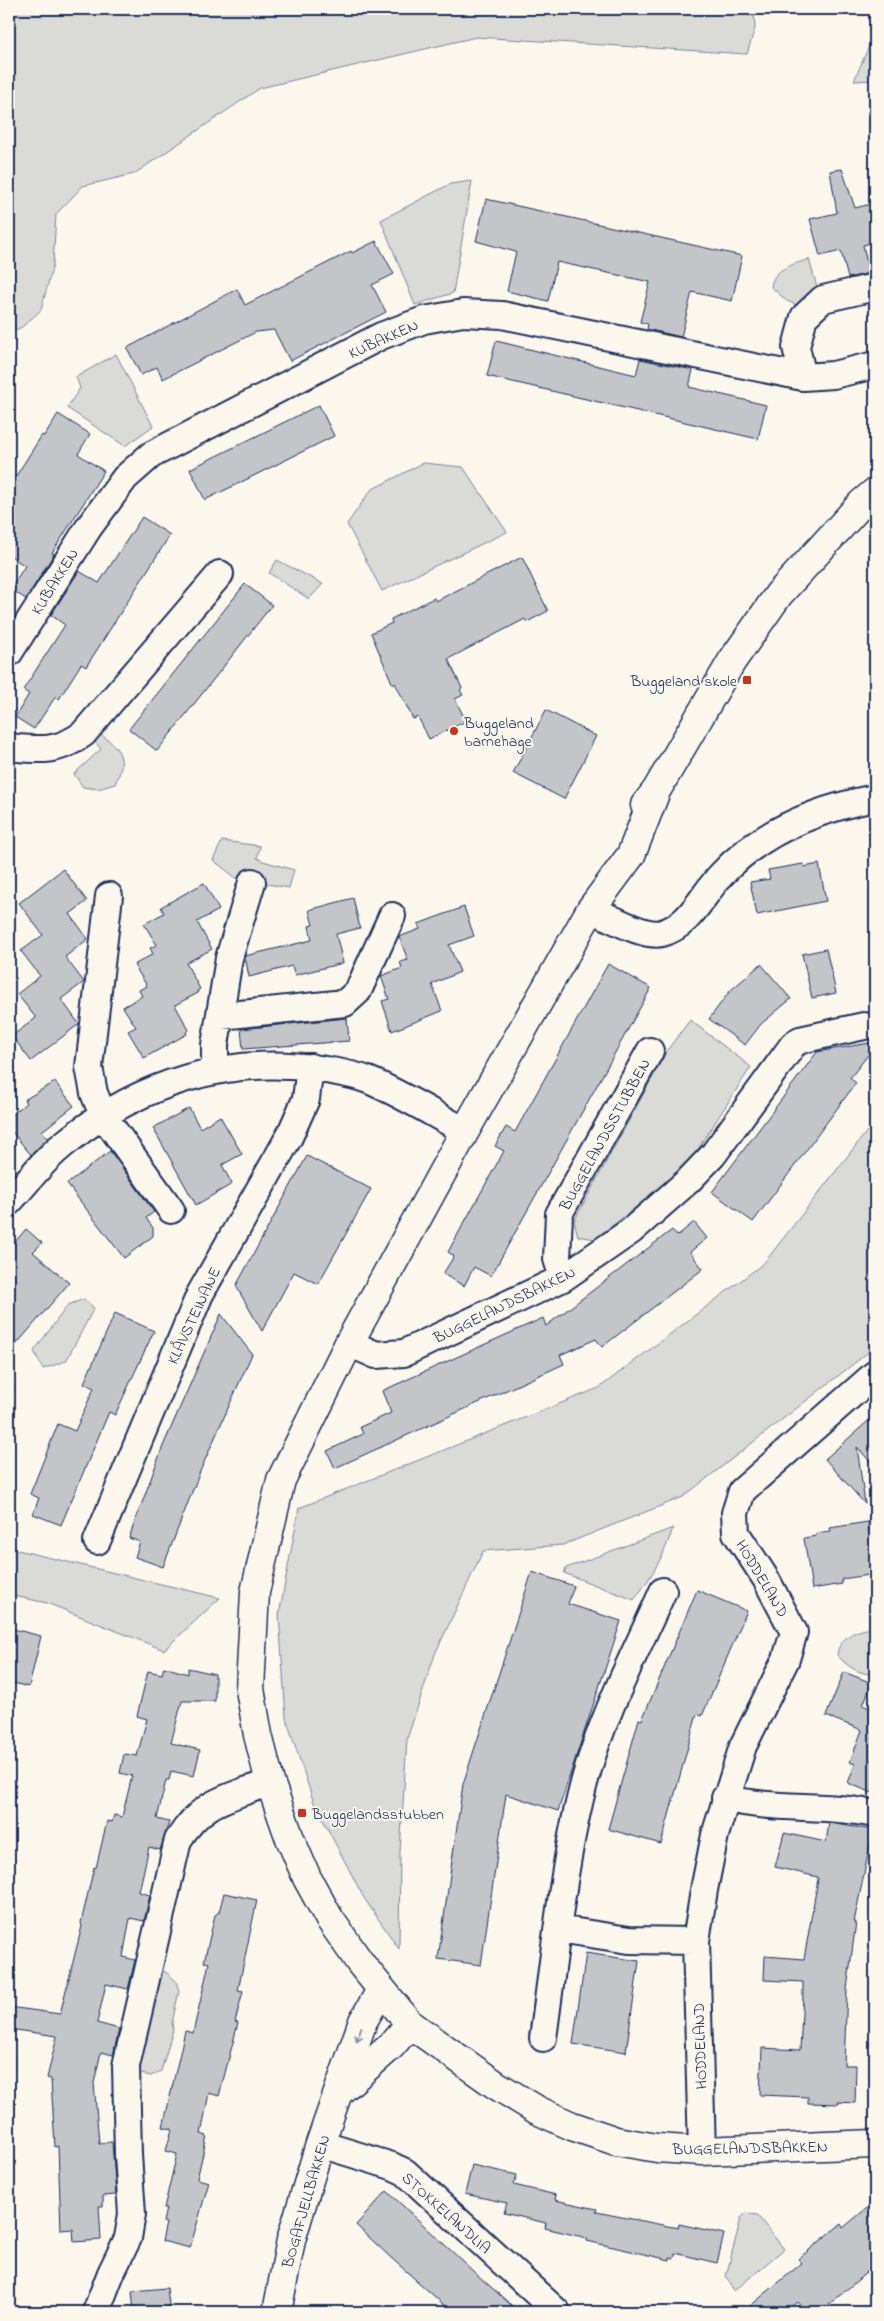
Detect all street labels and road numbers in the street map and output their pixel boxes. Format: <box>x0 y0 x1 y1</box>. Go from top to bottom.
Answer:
street label: KUBAKKEN <box>345 314 423 366</box>
street label: KUBAKKEN <box>26 544 86 620</box>
street label: BUGGELANDSSTUBBEN <box>553 1055 658 1216</box>
street label: BUGGELANDSBAKKEN <box>429 1261 580 1351</box>
street label: KLÅVSTEINANE <box>162 1263 228 1369</box>
street label: HODDELAND <box>729 1536 794 1622</box>
street label: HODDELAND <box>687 2002 715 2090</box>
street label: BOGAFJELLBAKKEN <box>276 2132 337 2272</box>
street label: BUGGELANDSBAKKEN <box>671 2136 828 2162</box>
street label: STOKKELANDLIA <box>396 2167 496 2260</box>

